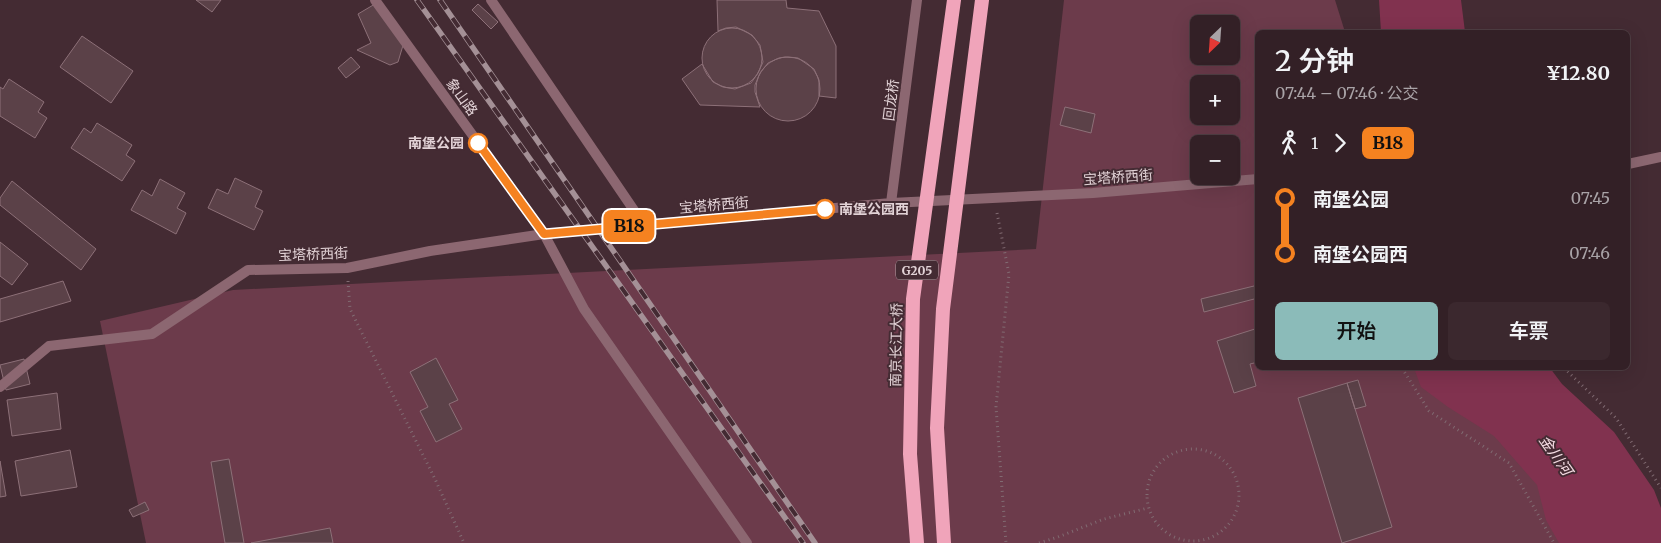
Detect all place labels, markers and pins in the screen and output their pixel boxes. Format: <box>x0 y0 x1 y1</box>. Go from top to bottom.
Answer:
marker: 南堡公园 <box>468 133 488 153</box>
place label: 南堡公园 <box>408 134 464 152</box>
marker: 南堡公园西 <box>815 199 835 219</box>
place label: 南堡公园西 <box>839 200 909 218</box>

